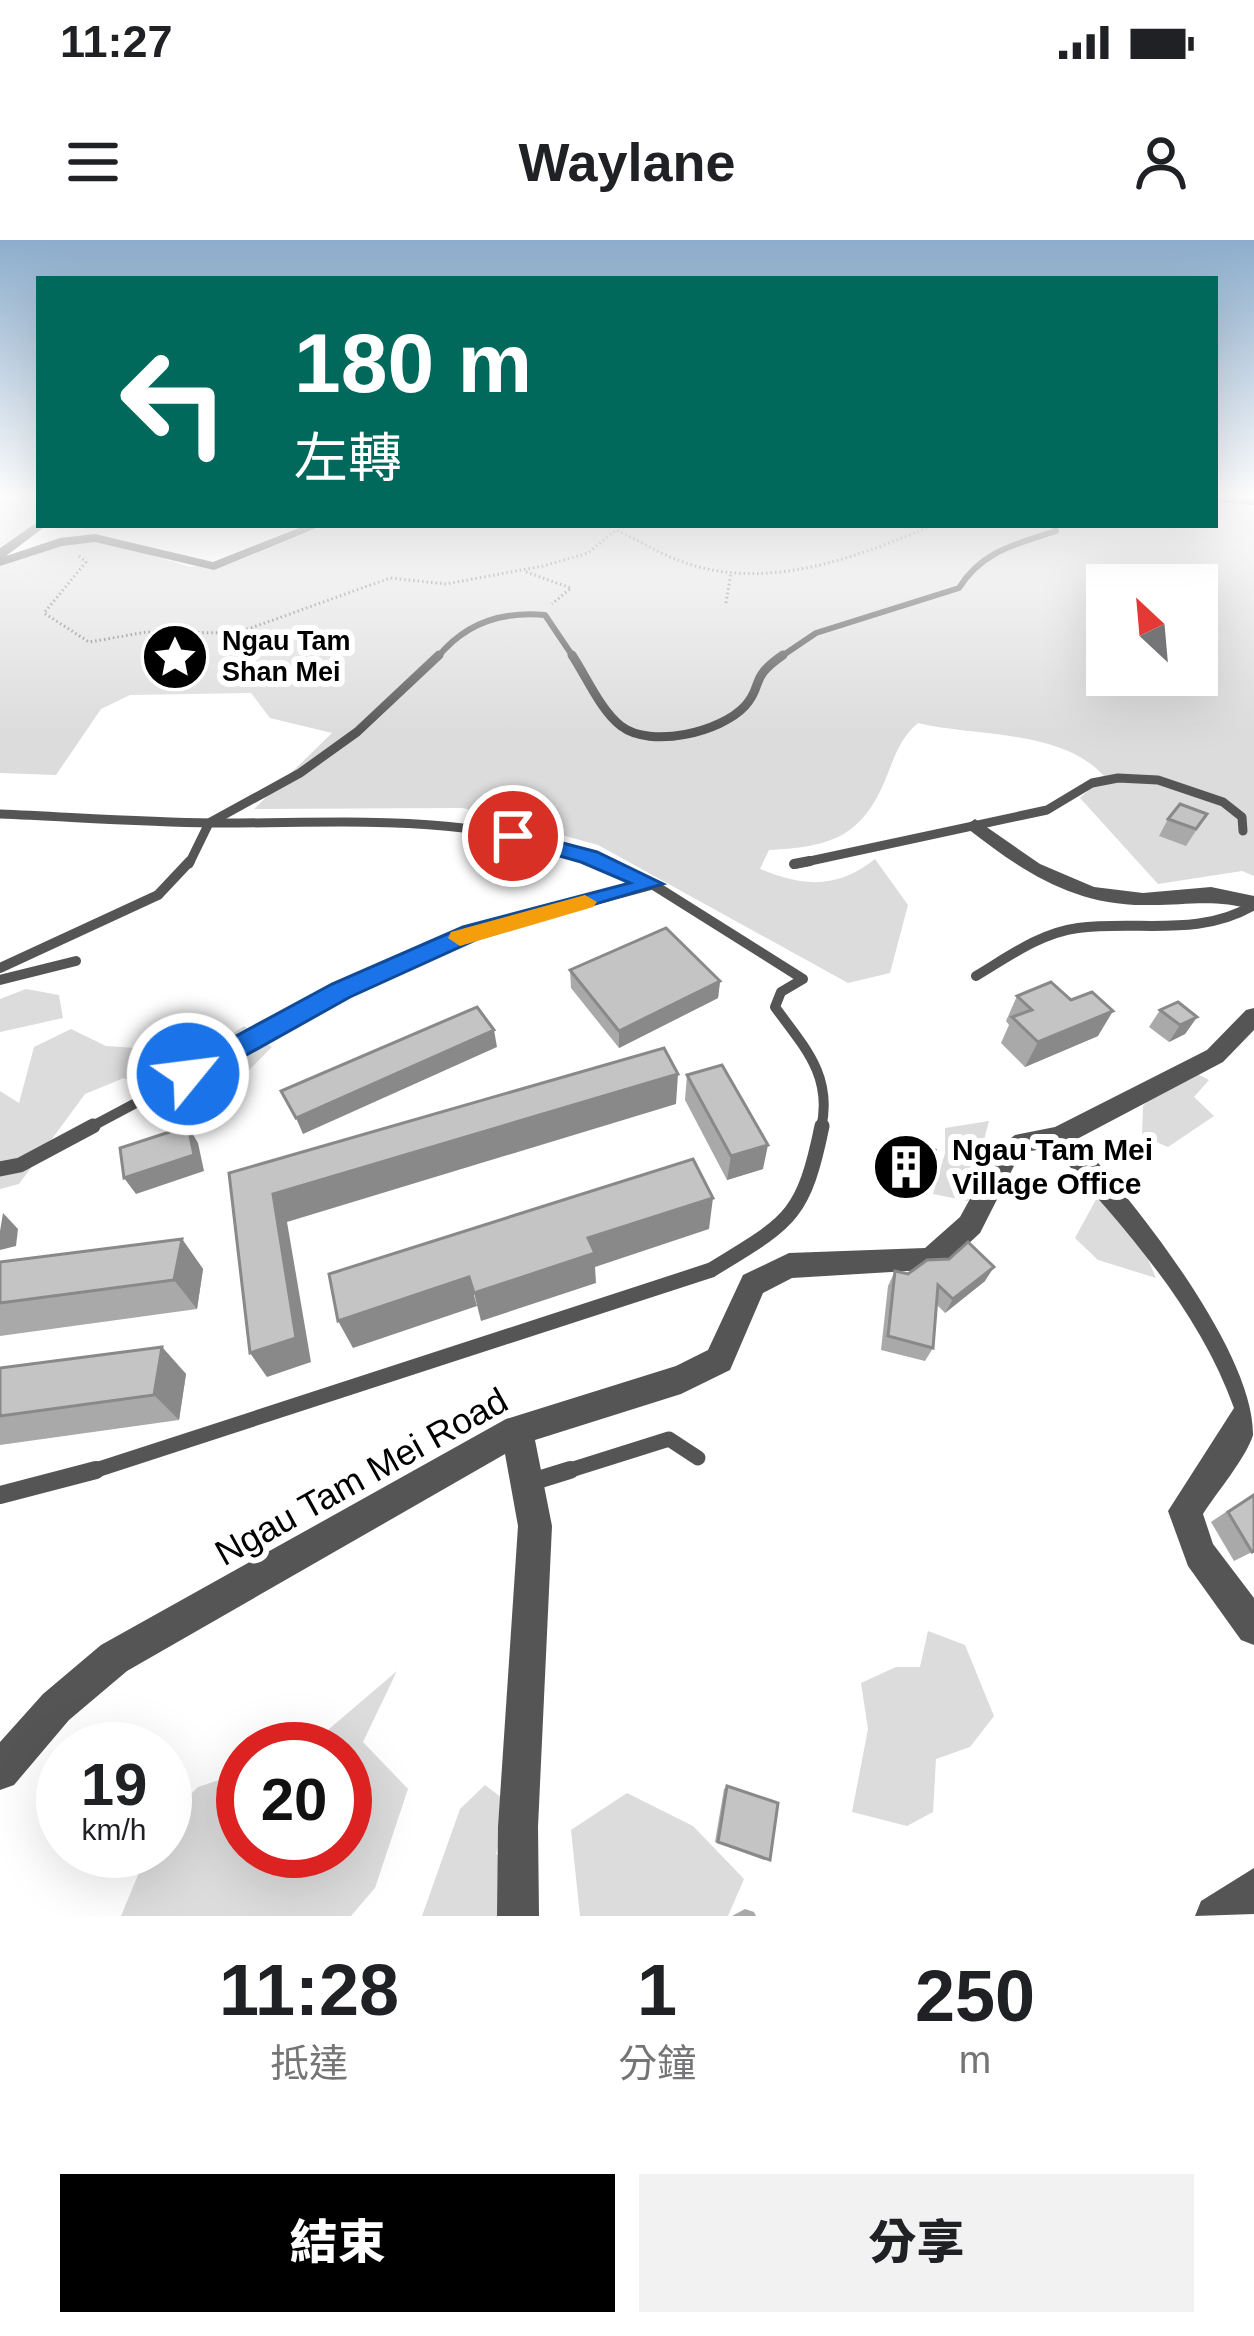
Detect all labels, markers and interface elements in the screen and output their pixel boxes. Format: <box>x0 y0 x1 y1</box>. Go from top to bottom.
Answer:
text: 11:27 <box>60 16 173 67</box>
icon: menu <box>60 129 126 195</box>
icon: person <box>1128 129 1194 195</box>
text: Waylane <box>518 132 736 192</box>
text: 180 m <box>294 316 532 410</box>
icon: left <box>96 324 252 480</box>
text: 左轉 <box>294 428 402 488</box>
north arrow <box>1086 564 1218 696</box>
map controls <box>1086 564 1218 696</box>
place icon: Ngau Tam Shan Mei <box>140 622 210 692</box>
place label: Ngau Tam Shan Mei <box>222 626 351 687</box>
pin <box>462 785 564 887</box>
icon: arrive <box>480 803 546 869</box>
position arrow <box>125 1011 251 1137</box>
building icon: Ngau Tam Mei Village Office <box>871 1132 941 1202</box>
place label: Ngau Tam Mei Village Office <box>952 1133 1153 1200</box>
street label: Ngau Tam Mei Road <box>208 1379 514 1574</box>
speed limit sign: 20 <box>216 1722 372 1878</box>
text: 19 <box>81 1751 147 1818</box>
text: km/h <box>81 1813 147 1846</box>
text: 11:28 <box>219 1950 399 2030</box>
text: 1 <box>637 1950 677 2030</box>
text: 250 <box>915 1956 1035 2036</box>
text: m <box>959 2038 991 2081</box>
text: 抵達 <box>270 2042 348 2085</box>
text: 分鐘 <box>618 2042 696 2085</box>
button: 結束 <box>60 2174 615 2312</box>
button: 分享 <box>639 2174 1194 2312</box>

